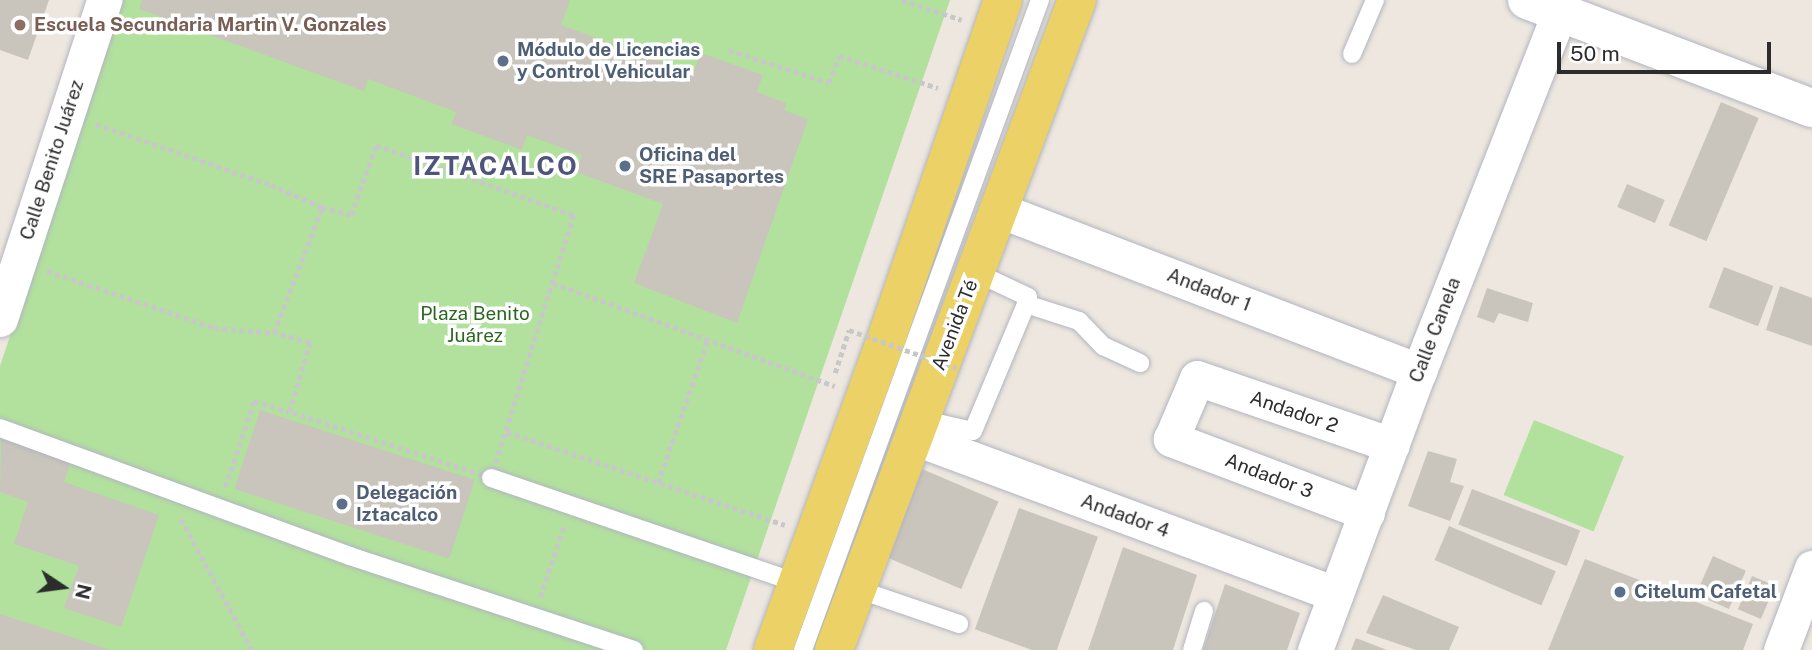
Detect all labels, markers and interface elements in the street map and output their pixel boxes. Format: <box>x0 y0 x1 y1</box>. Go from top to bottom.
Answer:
place label: Escuela Secundaria Martin V. Gonzales <box>34 14 387 36</box>
marker: Escuela Secundaria Martin V. Gonzales <box>12 17 28 33</box>
scale bar <box>1560 28 1773 72</box>
place label: Módulo de Licencias y Control Vehicular <box>517 39 700 83</box>
text: 50 m <box>1570 41 1620 66</box>
marker: Módulo de Licencias y Control Vehicular <box>495 53 511 69</box>
street label: Calle Benito Juárez <box>15 77 89 243</box>
place label: Oficina del SRE Pasaportes <box>639 144 784 188</box>
district label: IZTACALCO <box>414 150 578 182</box>
marker: Oficina del SRE Pasaportes <box>617 158 633 174</box>
street label: Andador 1 <box>1164 264 1254 316</box>
street label: Calle Canela <box>1404 274 1466 386</box>
street label: Avenida Té <box>927 276 983 374</box>
park label: Plaza Benito Juárez <box>420 303 530 347</box>
street label: Andador 2 <box>1247 386 1341 438</box>
street label: Andador 3 <box>1222 449 1316 503</box>
place label: Delegación Iztacalco <box>356 482 457 526</box>
street label: Andador 4 <box>1078 489 1172 543</box>
marker: Delegación Iztacalco <box>334 496 350 512</box>
north arrow <box>28 552 98 622</box>
place label: Citelum Cafetal <box>1634 581 1777 603</box>
text: N <box>71 582 96 601</box>
marker: Citelum Cafetal <box>1612 584 1628 600</box>

